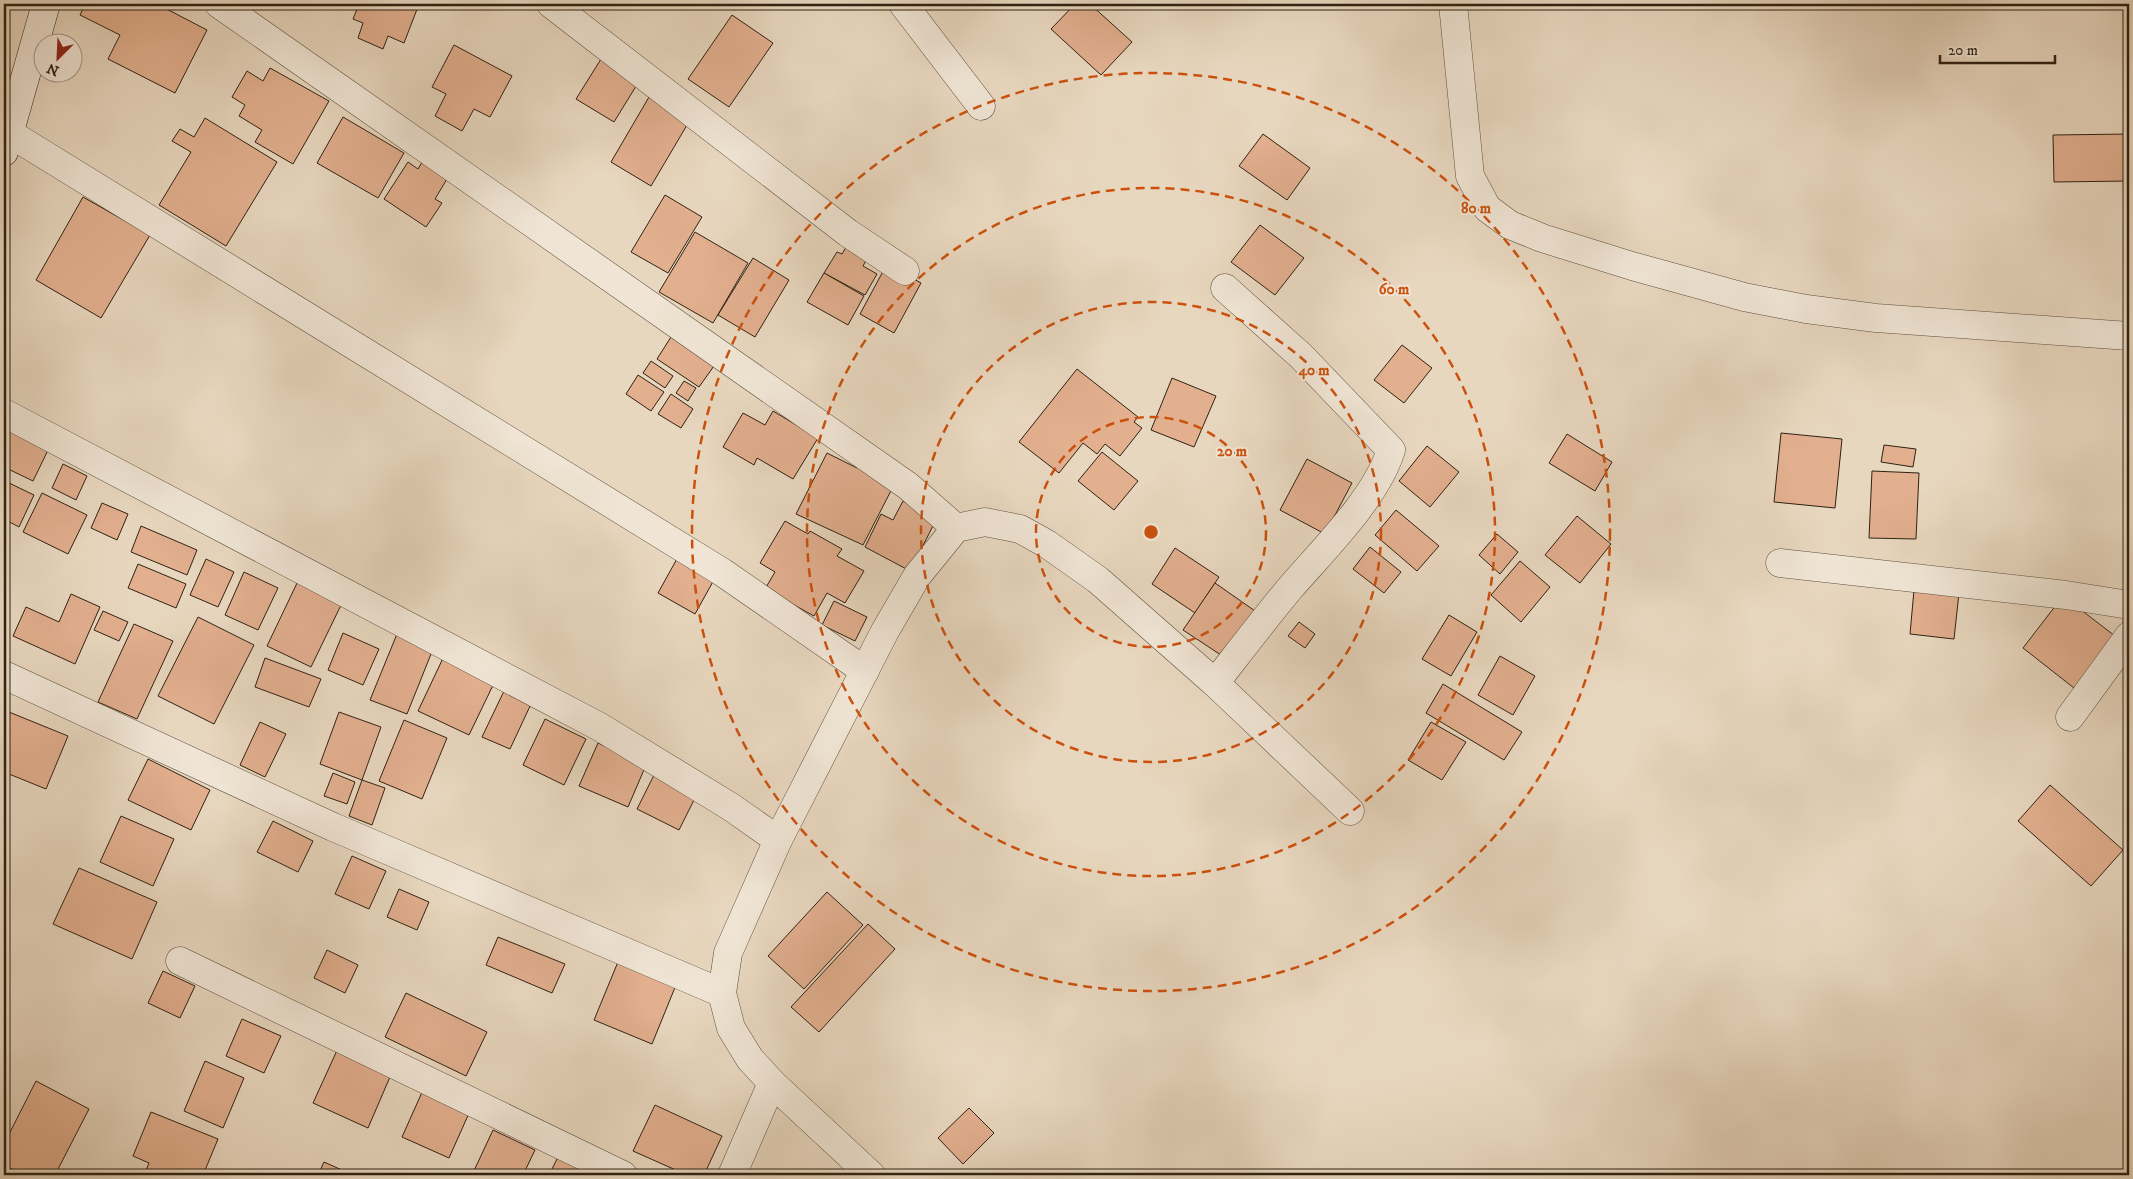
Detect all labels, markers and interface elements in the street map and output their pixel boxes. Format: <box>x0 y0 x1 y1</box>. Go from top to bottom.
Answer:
north arrow <box>32 32 82 82</box>
scale bar <box>1940 32 2056 64</box>
text: 20 m <box>1948 41 1978 60</box>
text: N <box>44 58 62 80</box>
text: 80 m <box>1461 199 1492 218</box>
text: 60 m <box>1379 280 1410 299</box>
text: 40 m <box>1297 361 1330 380</box>
text: 20 m <box>1217 442 1248 461</box>
centre of rings <box>1142 523 1160 541</box>

